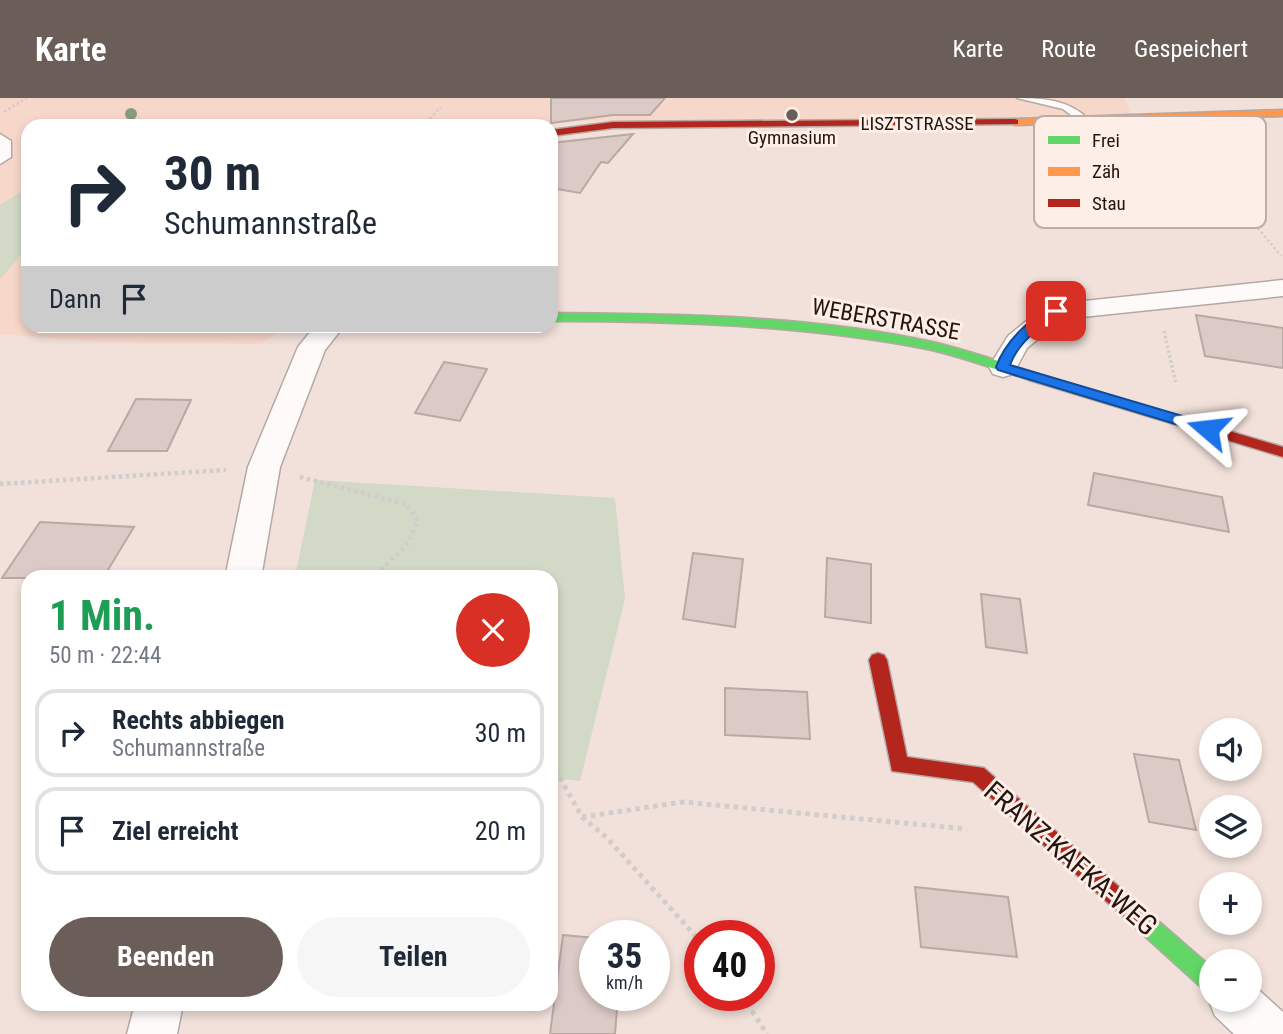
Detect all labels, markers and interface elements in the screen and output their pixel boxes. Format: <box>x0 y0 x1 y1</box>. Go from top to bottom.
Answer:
text: Karte <box>35 30 106 69</box>
text: Karte <box>953 35 1003 63</box>
text: Route <box>1041 35 1096 63</box>
text: Gespeichert <box>1134 35 1248 63</box>
marker: Gymnasium <box>784 107 800 123</box>
street label: LISZTSTRASSE <box>860 112 974 135</box>
legend <box>1034 116 1266 228</box>
place label: Gymnasium <box>748 126 836 149</box>
text: Frei <box>1092 129 1120 152</box>
text: 30 m <box>164 145 261 202</box>
icon: right <box>49 147 140 238</box>
text: Zäh <box>1092 160 1120 183</box>
text: Stau <box>1092 192 1126 215</box>
text: Schumannstraße <box>164 204 377 242</box>
icon: arrive <box>115 280 153 318</box>
pin <box>1026 281 1086 341</box>
text: Dann <box>49 284 101 314</box>
icon: arrive <box>1037 292 1075 330</box>
street label: WEBERSTRASSE <box>810 293 962 346</box>
position arrow <box>1171 392 1245 466</box>
text: 1 Min. <box>49 591 155 640</box>
button: close <box>456 593 530 667</box>
text: 50 m · 22:44 <box>49 642 161 669</box>
text: Rechts abbiegen <box>112 705 285 735</box>
icon: right <box>53 714 91 752</box>
text: 30 m <box>475 718 526 748</box>
map controls <box>1199 718 1262 1012</box>
button: sound <box>1199 718 1262 781</box>
text: Schumannstraße <box>112 735 265 762</box>
street label: FRANZ-KAFKA-WEG <box>977 774 1164 942</box>
button: layers <box>1199 795 1262 858</box>
icon: arrive <box>53 812 91 850</box>
text: Ziel erreicht <box>112 816 238 846</box>
text: 20 m <box>475 816 526 846</box>
button: + <box>1199 872 1262 935</box>
button: Beenden <box>49 917 283 997</box>
button: Teilen <box>297 917 530 997</box>
speed limit sign: 40 <box>684 920 775 1011</box>
text: 35 <box>607 936 642 977</box>
button: − <box>1199 949 1262 1012</box>
text: km/h <box>606 972 643 993</box>

